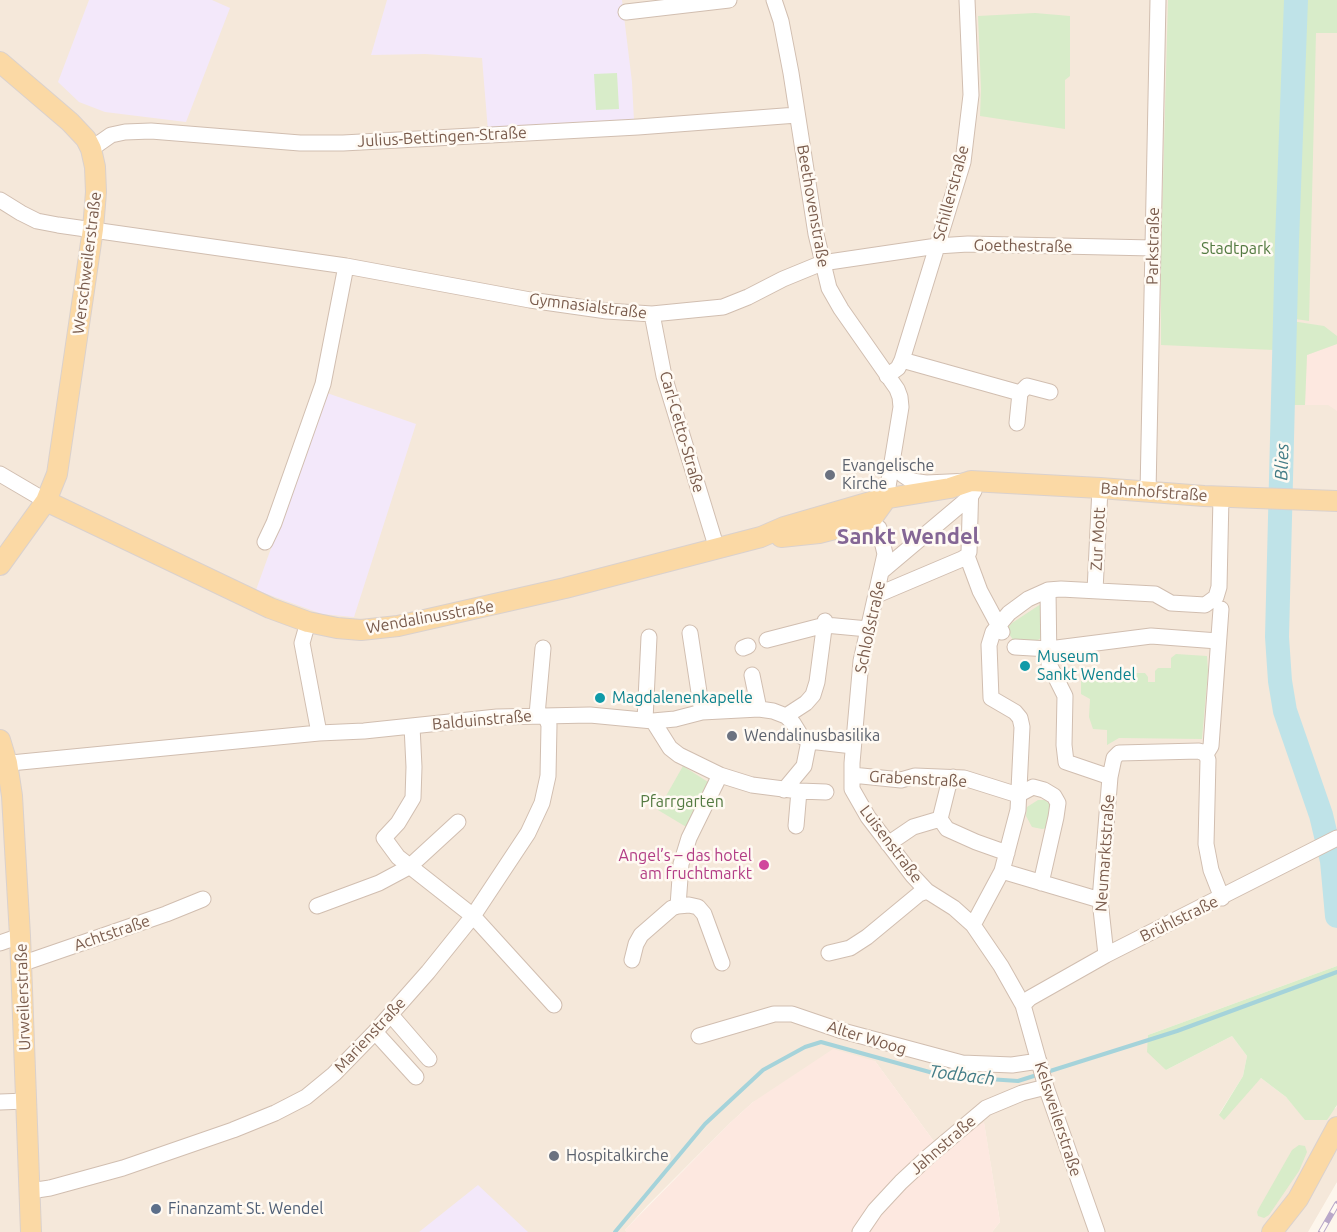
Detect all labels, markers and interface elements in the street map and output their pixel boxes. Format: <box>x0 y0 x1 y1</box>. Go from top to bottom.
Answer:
street label: Julius-Bettingen-Straße <box>357 123 527 151</box>
street label: Beethovenstraße <box>793 143 833 269</box>
street label: Schillerstraße <box>929 143 973 243</box>
street label: Werschweilerstraße <box>69 191 105 335</box>
street label: Parkstraße <box>1143 207 1163 285</box>
street label: Goethestraße <box>973 236 1073 256</box>
park label: Stadtpark <box>1201 239 1271 259</box>
street label: Gymnasialstraße <box>528 289 648 323</box>
street label: Carl-Cetto-Straße <box>655 369 709 495</box>
water label: Blies <box>1271 443 1293 481</box>
place label: Evangelische Kirche <box>842 456 934 494</box>
marker: Evangelische Kirche <box>823 468 837 482</box>
street label: Bahnhofstraße <box>1100 479 1208 505</box>
street label: Zur Mott <box>1087 507 1109 571</box>
district label: Sankt Wendel <box>837 524 979 550</box>
street label: Schloßstraße <box>851 579 889 675</box>
street label: Wendalinusstraße <box>365 596 495 638</box>
place label: Museum Sankt Wendel <box>1037 647 1136 685</box>
marker: Museum Sankt Wendel <box>1018 659 1032 673</box>
place label: Magdalenenkapelle <box>612 688 753 708</box>
marker: Magdalenenkapelle <box>593 691 607 705</box>
street label: Balduinstraße <box>431 706 533 734</box>
place label: Wendalinusbasilika <box>744 726 880 746</box>
marker: Wendalinusbasilika <box>725 729 739 743</box>
street label: Grabenstraße <box>868 767 968 791</box>
park label: Pfarrgarten <box>640 792 724 812</box>
street label: Neumarktstraße <box>1091 794 1119 912</box>
street label: Luisenstraße <box>856 801 926 887</box>
place label: Angel’s – das hotel am fruchtmarkt <box>619 846 752 884</box>
marker: Angel’s – das hotel am fruchtmarkt <box>757 858 771 872</box>
street label: Brühlstraße <box>1137 892 1221 946</box>
street label: Achtstraße <box>71 911 153 955</box>
street label: Urweilerstraße <box>12 943 34 1051</box>
street label: Marienstraße <box>330 993 410 1077</box>
street label: Alter Woog <box>825 1017 909 1059</box>
street label: Kelsweilerstraße <box>1030 1059 1086 1179</box>
water label: Todbach <box>928 1060 996 1090</box>
street label: Jahnstraße <box>906 1111 980 1179</box>
place label: Hospitalkirche <box>566 1146 669 1166</box>
marker: Hospitalkirche <box>547 1149 561 1163</box>
place label: Finanzamt St. Wendel <box>168 1199 323 1219</box>
marker: Finanzamt St. Wendel <box>149 1202 163 1216</box>

